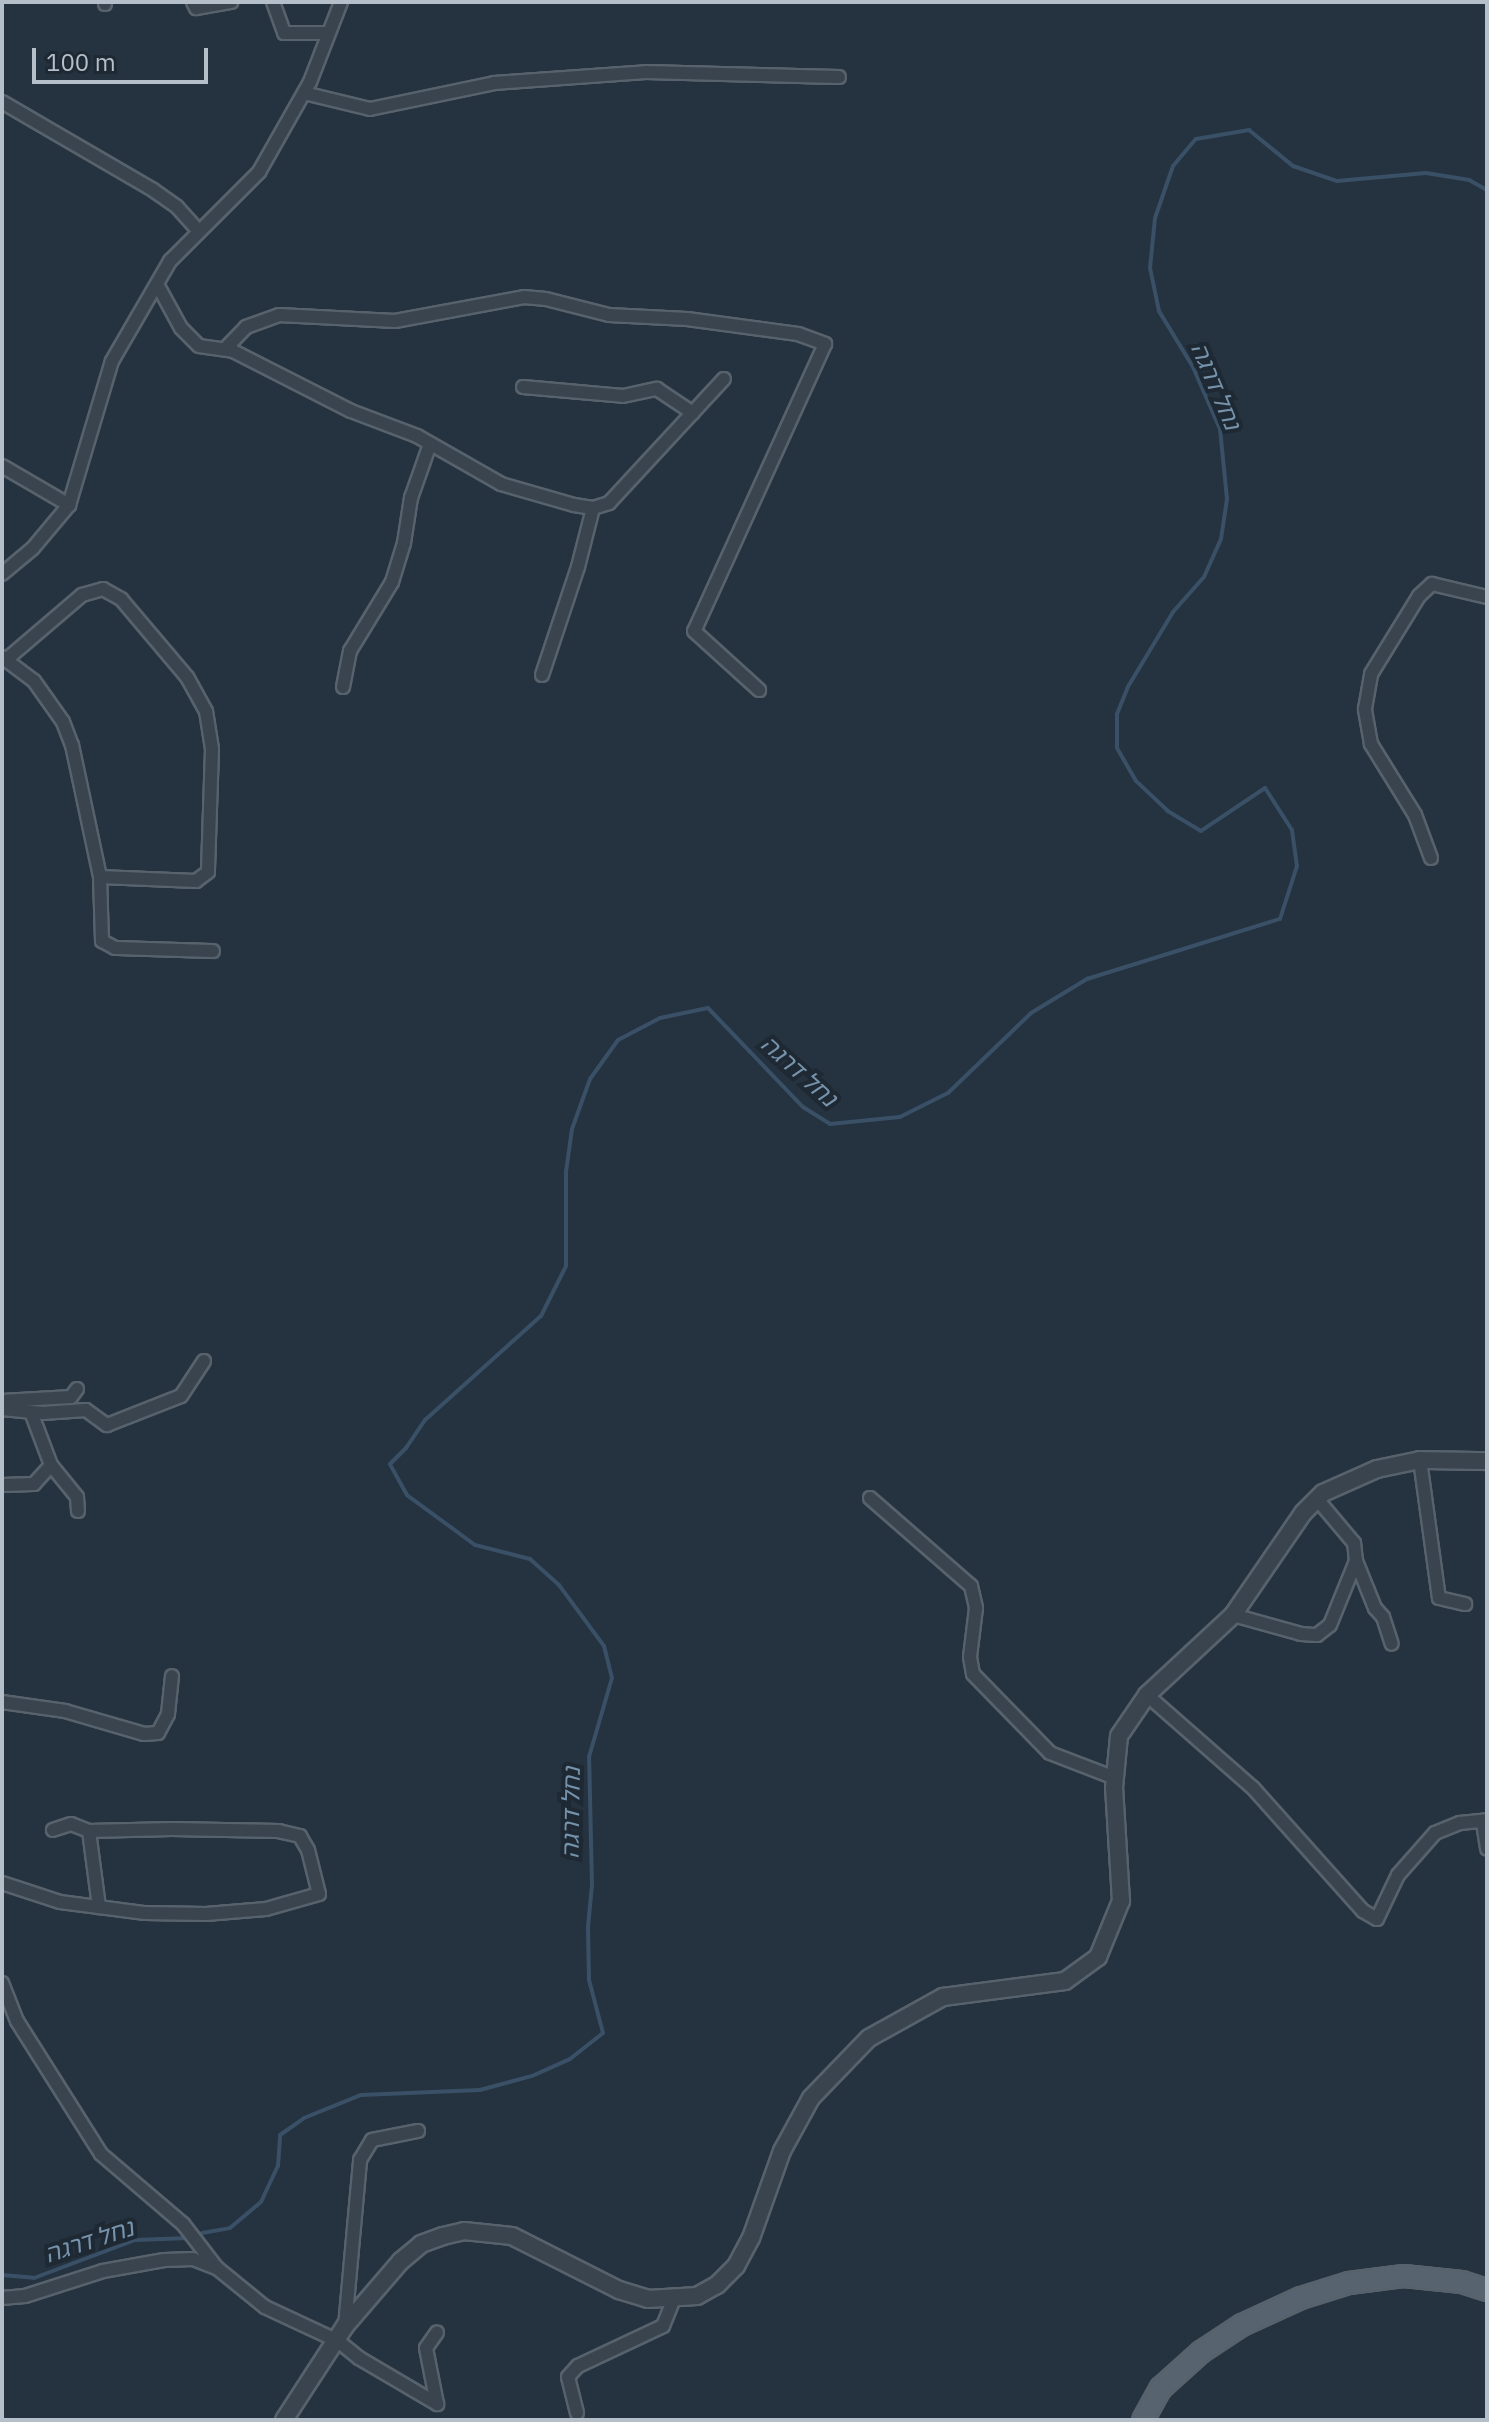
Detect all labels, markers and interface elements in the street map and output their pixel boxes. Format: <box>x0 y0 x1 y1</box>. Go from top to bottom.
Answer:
scale bar <box>36 32 212 82</box>
text: 100 m <box>46 46 116 78</box>
water label: נחל דרגה <box>1185 338 1247 434</box>
water label: נחל דרגה <box>755 1030 843 1112</box>
water label: נחל דרגה <box>556 1767 586 1859</box>
water label: נחל דרגה <box>41 2213 137 2269</box>

